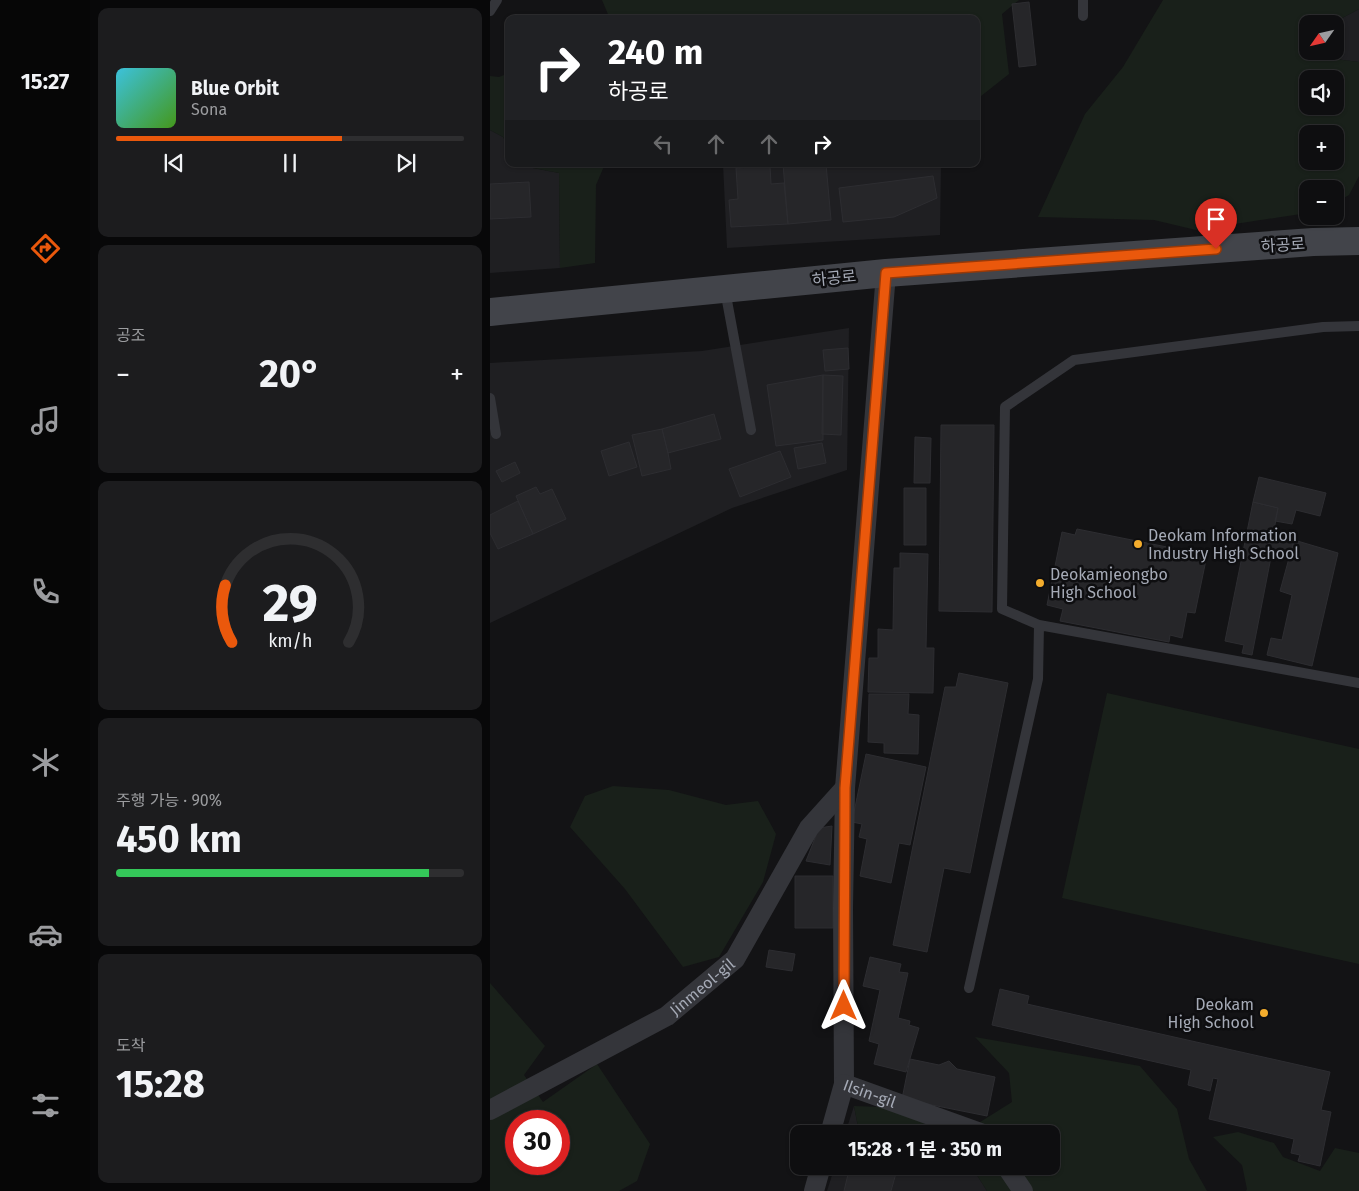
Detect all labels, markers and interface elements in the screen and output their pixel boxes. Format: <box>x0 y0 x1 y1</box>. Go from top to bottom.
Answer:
north arrow <box>1299 15 1344 60</box>
map controls <box>1299 15 1344 225</box>
text: 240 m <box>608 31 703 73</box>
icon: right <box>525 35 590 100</box>
text: 15:27 <box>21 68 69 95</box>
button: sound <box>1299 70 1344 115</box>
text: Blue Orbit <box>191 77 279 100</box>
text: 하공로 <box>608 78 669 105</box>
text: Sona <box>191 100 227 119</box>
button: + <box>1299 125 1344 170</box>
icon: left <box>649 130 677 158</box>
icon: ahead <box>702 130 730 158</box>
icon: ahead <box>755 130 783 158</box>
icon: right <box>808 130 836 158</box>
icon: previous <box>160 149 188 177</box>
icon: pause <box>276 149 304 177</box>
icon: next <box>392 149 420 177</box>
button: − <box>1299 180 1344 225</box>
pin <box>1195 198 1237 249</box>
icon: arrive <box>1202 205 1230 233</box>
icon: directions <box>28 231 63 266</box>
street label: 하공로 <box>1260 234 1306 256</box>
street label: 하공로 <box>811 266 857 290</box>
text: 공조 <box>116 326 145 345</box>
text: 20° <box>259 351 321 397</box>
text: − <box>116 358 130 391</box>
text: + <box>450 358 464 391</box>
icon: music <box>28 403 63 438</box>
place label: Deokam Information Industry High School <box>1148 526 1299 563</box>
marker: Deokam Information Industry High School <box>1132 538 1144 550</box>
place label: Deokamjeongbo High School <box>1050 565 1168 602</box>
text: 29 <box>262 572 318 635</box>
icon: phone <box>28 574 63 609</box>
marker: Deokamjeongbo High School <box>1034 577 1046 589</box>
text: km/h <box>268 630 312 652</box>
icon: climate <box>28 745 63 780</box>
text: 주행 가능 · 90% <box>116 791 222 810</box>
text: 450 km <box>116 816 242 862</box>
icon: car <box>28 917 63 952</box>
street label: Jinmeol-gil <box>666 954 739 1019</box>
position arrow <box>817 979 869 1031</box>
place label: Deokam High School <box>1168 995 1254 1032</box>
marker: Deokam High School <box>1258 1007 1270 1019</box>
text: 도착 <box>116 1036 145 1055</box>
text: 15:28 <box>116 1061 205 1107</box>
street label: Ilsin-gil <box>841 1075 899 1112</box>
icon: filters <box>28 1088 63 1123</box>
speed limit sign: 30 <box>505 1110 570 1175</box>
text: 15:28 · 1 분 · 350 m <box>848 1138 1002 1161</box>

